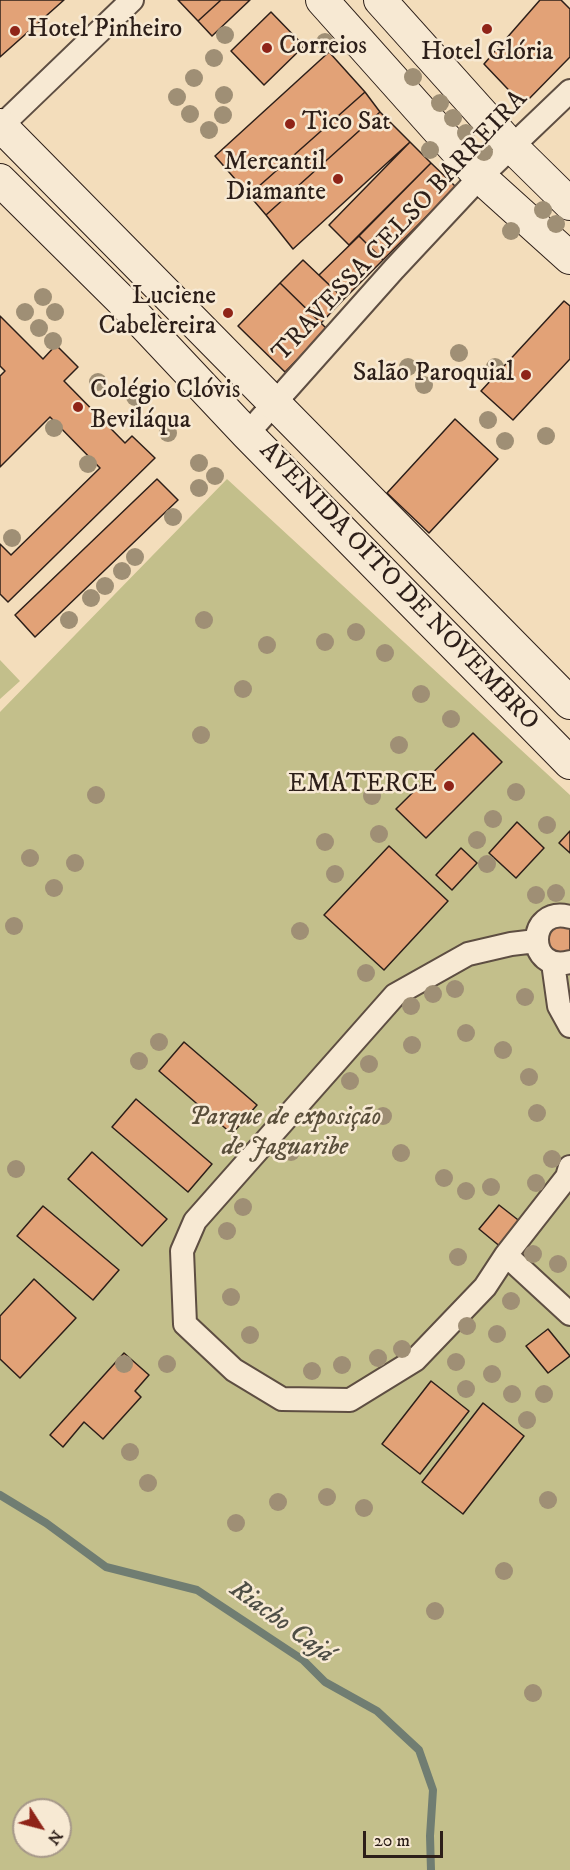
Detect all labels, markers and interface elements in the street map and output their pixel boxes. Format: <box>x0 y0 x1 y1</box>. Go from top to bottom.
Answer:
place label: Hotel Pinheiro <box>27 15 182 47</box>
marker: Hotel Glória <box>480 22 494 36</box>
marker: Hotel Pinheiro <box>8 24 22 38</box>
place label: Correios <box>279 32 367 64</box>
place label: Hotel Glória <box>421 38 553 70</box>
marker: Correios <box>260 41 274 55</box>
street label: TRAVESSA CELSO BARREIRA <box>267 85 535 369</box>
place label: Tico Sat <box>302 108 391 140</box>
marker: Tico Sat <box>283 117 297 131</box>
place label: Mercantil Diamante <box>224 148 326 210</box>
marker: Mercantil Diamante <box>331 172 345 186</box>
place label: Luciene Cabelereira <box>98 282 216 344</box>
marker: Luciene Cabelereira <box>221 306 235 320</box>
place label: Salão Paroquial <box>353 359 514 391</box>
marker: Salão Paroquial <box>519 368 533 382</box>
place label: Colégio Clóvis Beviláqua <box>90 376 240 437</box>
marker: Colégio Clóvis Beviláqua <box>71 400 85 414</box>
street label: AVENIDA OITO DE NOVEMBRO <box>252 436 544 738</box>
place label: EMATERCE <box>288 770 437 802</box>
marker: EMATERCE <box>442 779 456 793</box>
park label: Parque de exposição de Jaguaribe <box>189 1103 381 1164</box>
water label: Riacho Cajá <box>222 1574 340 1672</box>
north arrow <box>12 1798 72 1858</box>
scale bar <box>366 1819 446 1857</box>
text: N <box>43 1826 67 1849</box>
text: 20 m <box>374 1830 410 1852</box>

